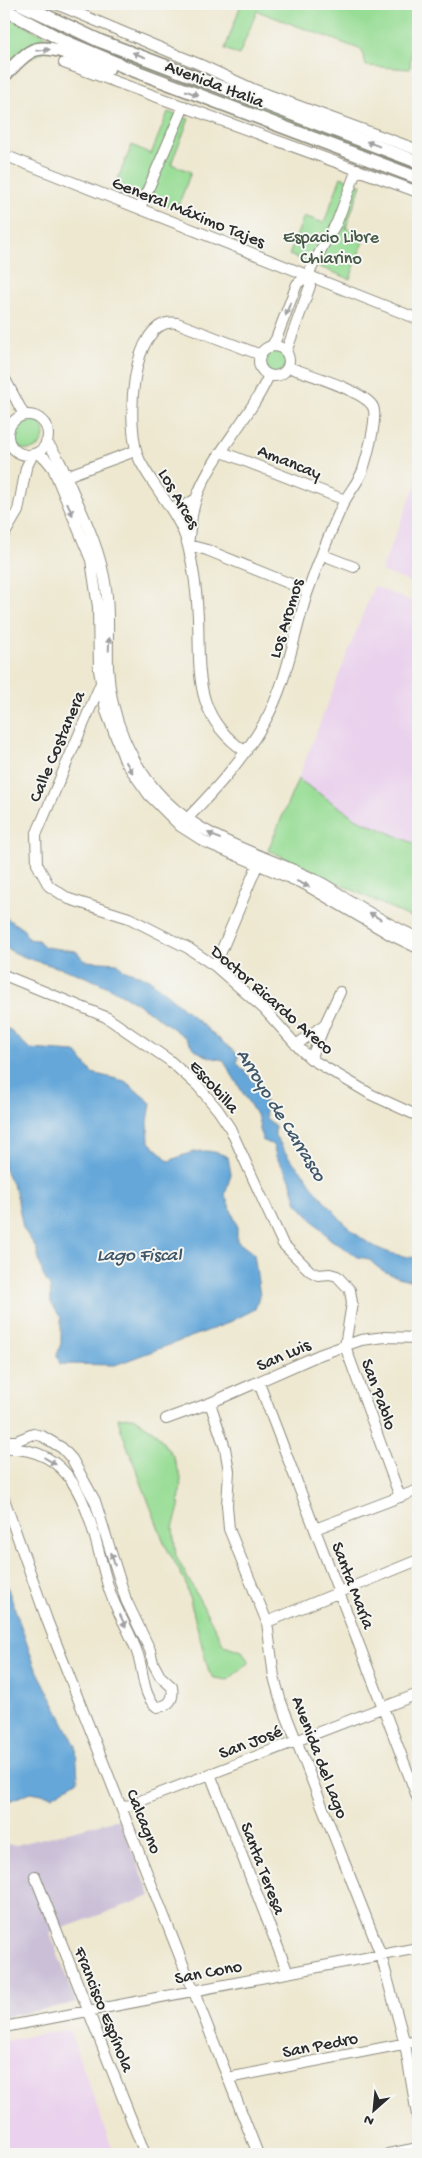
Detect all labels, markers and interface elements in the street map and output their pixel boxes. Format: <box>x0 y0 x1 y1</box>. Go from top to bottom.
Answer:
one-way arrow <box>35 45 51 53</box>
one-way arrow <box>131 51 146 59</box>
street label: Avenida Italia <box>162 57 268 114</box>
one-way arrow <box>185 89 200 97</box>
one-way arrow <box>365 140 380 148</box>
street label: General Máximo Tajes <box>108 173 269 254</box>
park label: Espacio Libre Chiarino <box>283 228 380 270</box>
one-way arrow <box>284 302 292 317</box>
street label: Amancay <box>254 441 324 486</box>
street label: Los Arces <box>152 465 204 534</box>
one-way arrow <box>67 502 75 516</box>
street label: Los Aromos <box>265 575 310 661</box>
one-way arrow <box>105 636 113 652</box>
street label: Calle Costanera <box>25 687 92 806</box>
one-way arrow <box>124 760 133 773</box>
one-way arrow <box>207 832 221 840</box>
one-way arrow <box>296 880 310 888</box>
one-way arrow <box>368 911 382 920</box>
street label: Doctor Ricardo Areco <box>205 941 337 1060</box>
water label: Arroyo de Carrasco <box>230 1045 331 1187</box>
street label: Escobilla <box>184 1057 243 1119</box>
water label: Lago Fiscal <box>97 1245 183 1268</box>
street label: San Luis <box>254 1335 315 1377</box>
street label: San Pablo <box>355 1357 400 1433</box>
one-way arrow <box>43 1456 56 1465</box>
street label: Santa María <box>326 1540 378 1633</box>
one-way arrow <box>108 1551 116 1566</box>
one-way arrow <box>119 1614 127 1628</box>
street label: Avenida del Lago <box>286 1694 352 1822</box>
street label: San José <box>216 1721 286 1765</box>
street label: Calcagno <box>120 1786 165 1857</box>
street label: Santa Teresa <box>234 1820 289 1919</box>
street label: Francisco Espínola <box>68 1943 138 2076</box>
street label: San Cono <box>173 1957 244 1990</box>
street label: San Pedro <box>281 2029 360 2064</box>
north arrow <box>350 2086 400 2136</box>
text: N <box>361 2110 377 2129</box>

